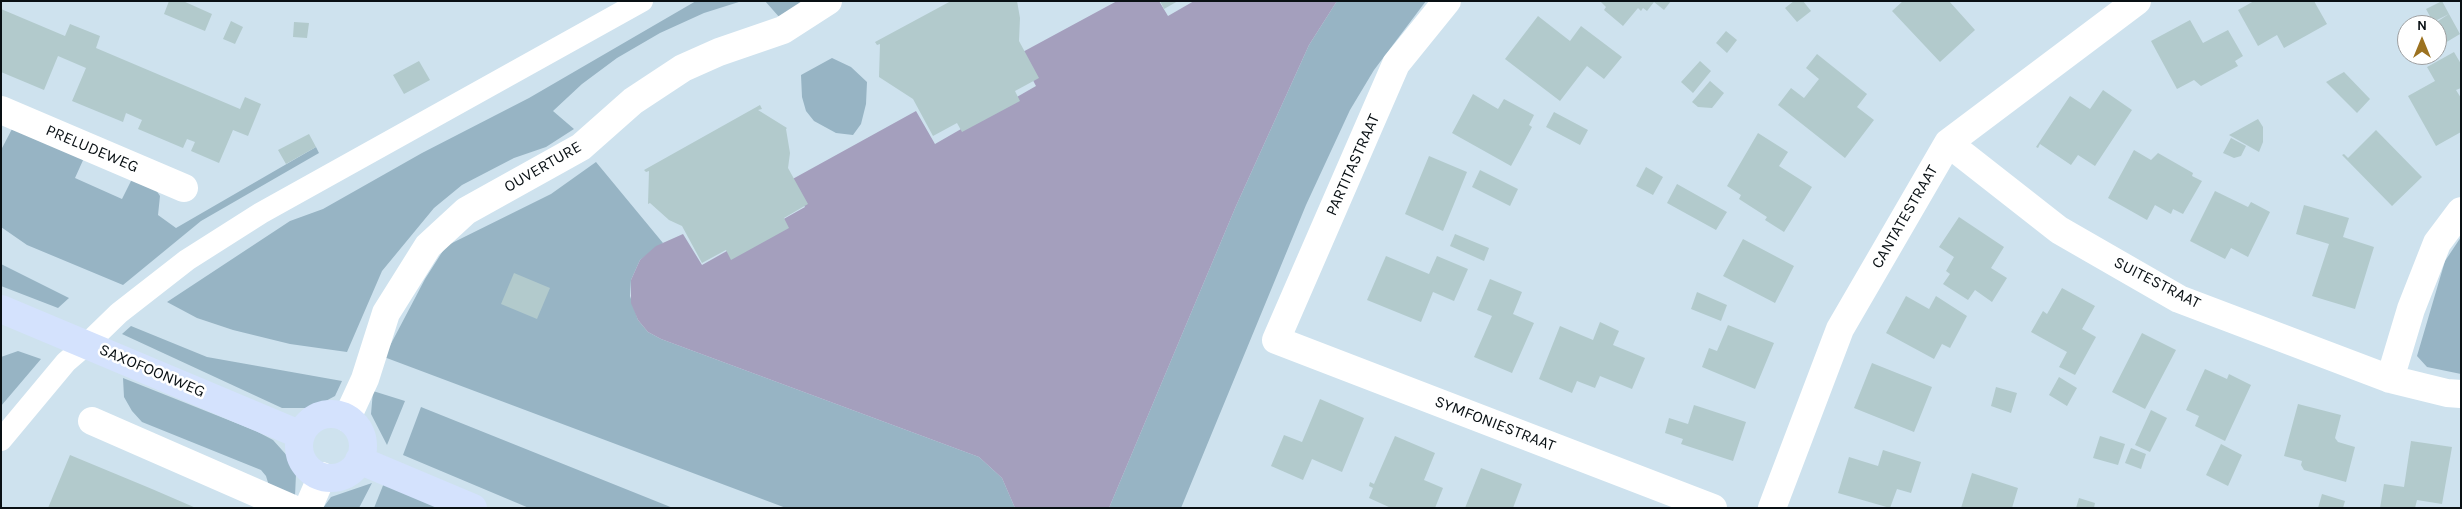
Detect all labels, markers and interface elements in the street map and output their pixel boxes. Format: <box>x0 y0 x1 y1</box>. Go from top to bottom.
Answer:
north arrow <box>2397 15 2447 65</box>
text: N <box>2417 17 2427 34</box>
street label: PARTITASTRAAT <box>1322 111 1384 219</box>
street label: PRELUDEWEG <box>43 121 141 177</box>
street label: OUVERTURE <box>501 137 585 197</box>
street label: CANTATESTRAAT <box>1868 162 1942 272</box>
street label: SUITESTRAAT <box>2110 253 2204 313</box>
street label: SAXOFOONWEG <box>96 340 208 402</box>
street label: SYMFONIESTRAAT <box>1432 392 1558 456</box>

